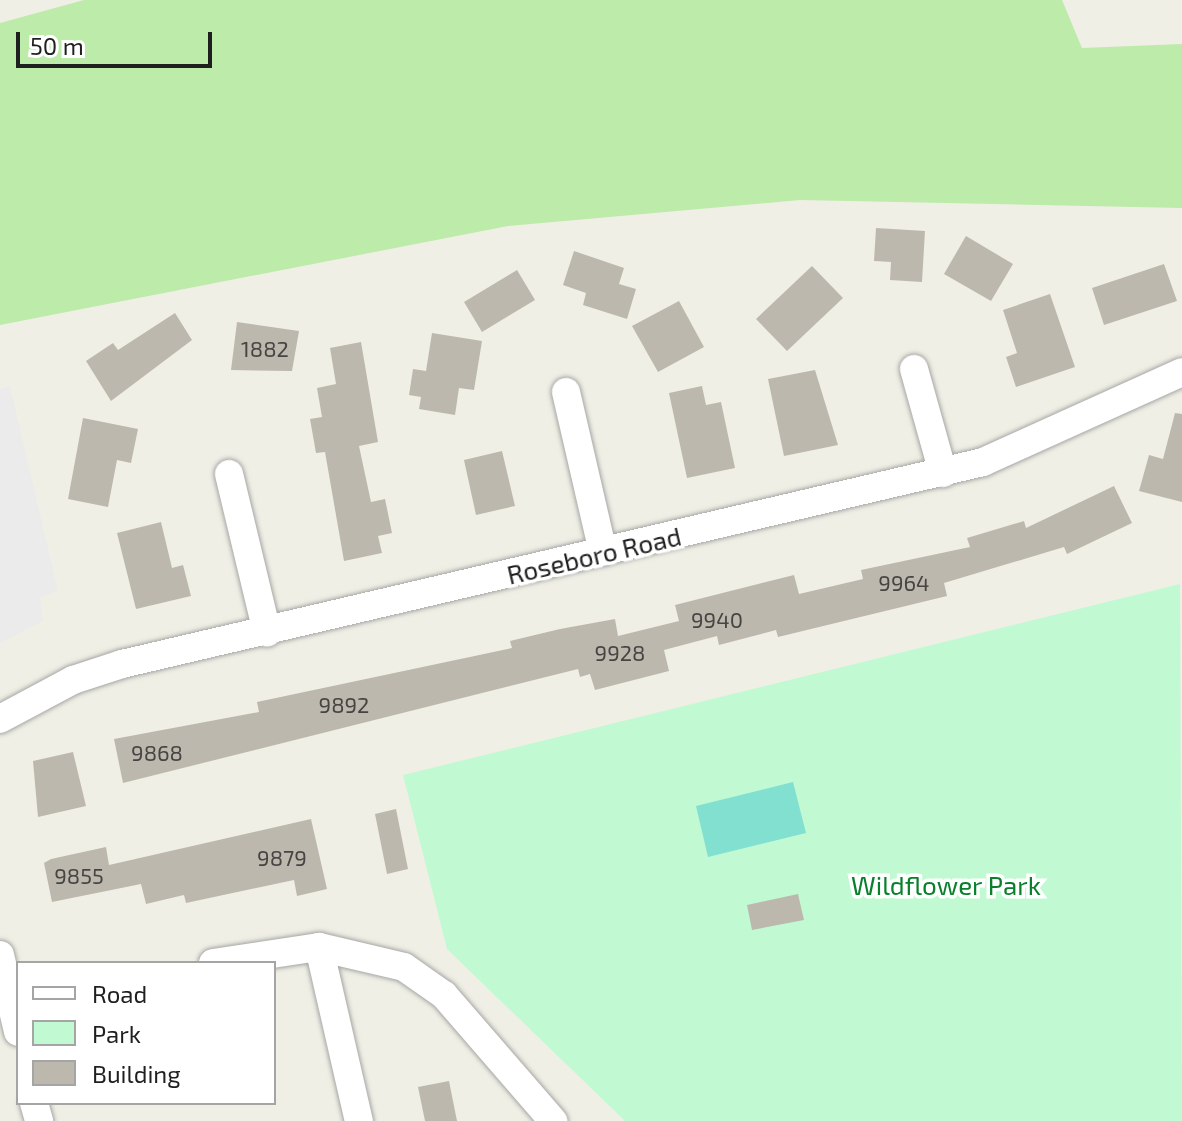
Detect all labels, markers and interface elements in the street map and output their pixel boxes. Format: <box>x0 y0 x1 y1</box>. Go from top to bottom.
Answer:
scale bar <box>20 16 216 66</box>
text: 50 m <box>30 31 84 60</box>
house number: 1882 <box>241 336 289 362</box>
street label: Roseboro Road <box>504 520 684 590</box>
house number: 9964 <box>878 570 930 596</box>
house number: 9940 <box>691 607 743 633</box>
house number: 9928 <box>595 640 645 666</box>
house number: 9892 <box>319 692 369 718</box>
house number: 9868 <box>131 740 183 766</box>
house number: 9879 <box>257 845 307 871</box>
house number: 9855 <box>54 863 104 889</box>
park label: Wildflower Park <box>851 869 1041 901</box>
legend <box>16 961 276 1105</box>
text: Road <box>92 979 147 1008</box>
text: Park <box>92 1019 141 1048</box>
text: Building <box>92 1059 181 1088</box>

